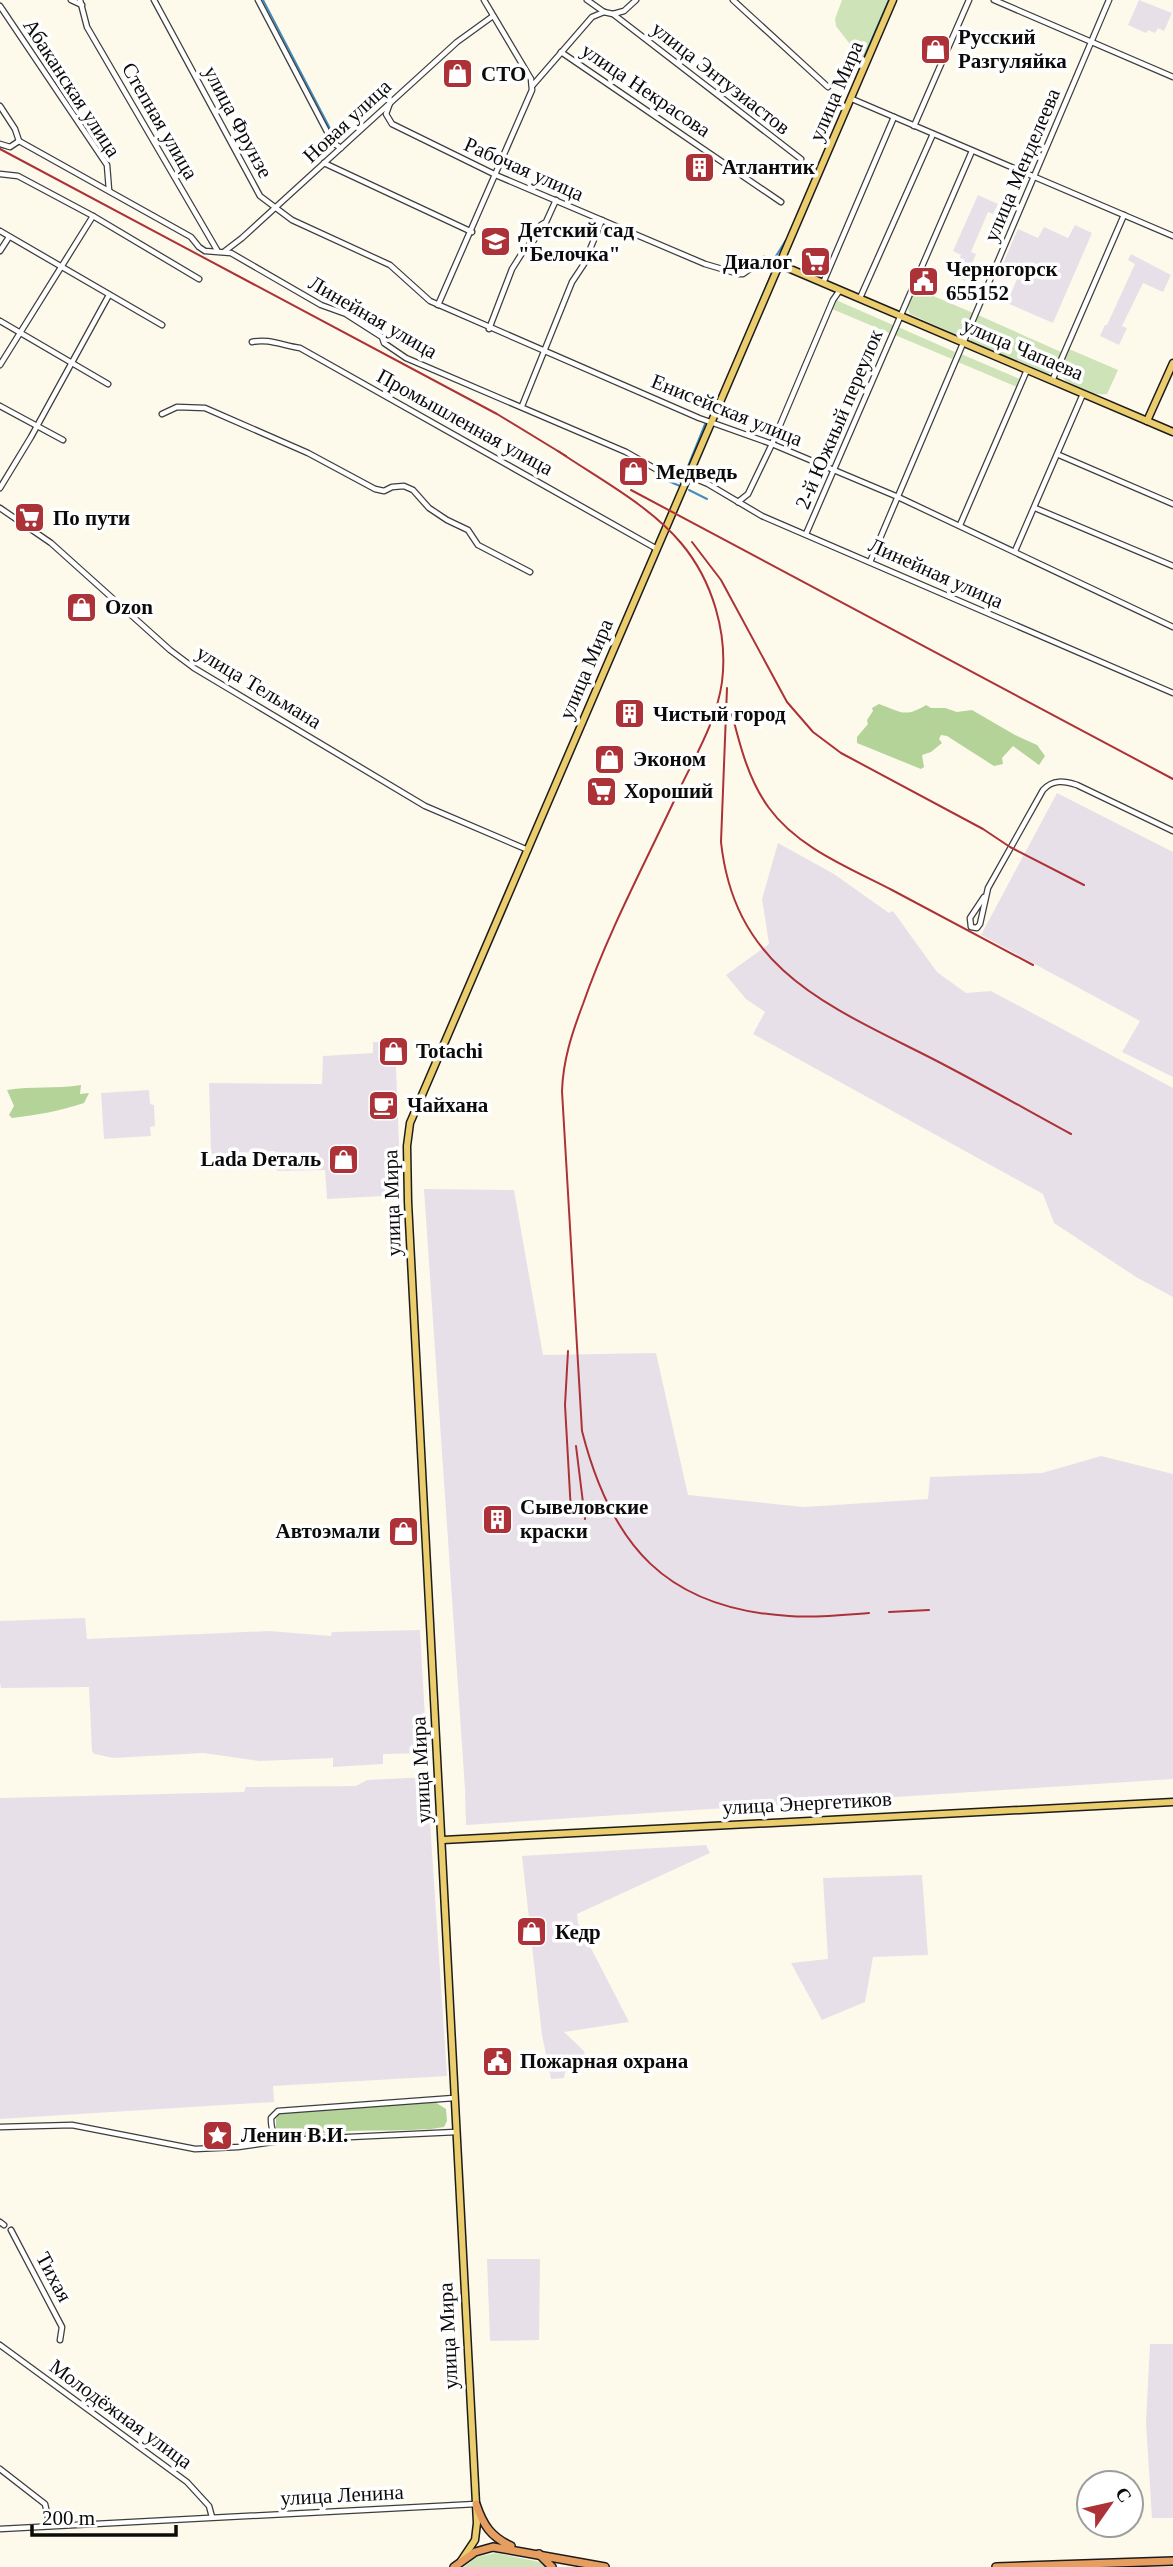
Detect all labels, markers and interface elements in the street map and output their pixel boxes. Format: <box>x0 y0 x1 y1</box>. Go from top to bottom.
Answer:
street label: Абаканская улица <box>18 14 126 162</box>
street label: улица Энтузиастов <box>647 16 795 140</box>
place label: Русский Разгуляйка <box>958 25 1067 73</box>
shop icon: Русский Разгуляйка <box>918 32 952 66</box>
street label: улица Мира <box>804 37 868 145</box>
street label: улица Некрасова <box>577 38 716 142</box>
shop icon: СТО <box>441 57 475 91</box>
street label: Степная улица <box>117 58 203 184</box>
street label: улица Фрунзе <box>198 62 278 182</box>
place label: СТО <box>481 62 526 86</box>
street label: Новая улица <box>298 74 396 168</box>
street label: улица Менделеева <box>979 84 1065 245</box>
street label: Рабочая улица <box>461 132 588 206</box>
building icon: Атлантик <box>682 150 716 184</box>
place label: Атлантик <box>722 155 816 179</box>
place label: Детский сад "Белочка" <box>518 218 635 266</box>
school or university icon: Детский сад "Белочка" <box>478 225 512 259</box>
supermarket icon: Диалог <box>798 245 832 279</box>
place label: Диалог <box>723 250 792 274</box>
place label: Черногорск 655152 <box>946 257 1059 305</box>
public building icon: Черногорск 655152 <box>906 264 940 298</box>
street label: Линейная улица <box>304 270 442 364</box>
street label: улица Чапаева <box>959 313 1088 385</box>
street label: 2-й Южный переулок <box>790 325 888 512</box>
street label: Промышленная улица <box>373 364 558 481</box>
street label: Енисейская улица <box>648 369 807 451</box>
shop icon: Медведь <box>616 455 650 489</box>
place label: Медведь <box>656 460 737 484</box>
supermarket icon: По пути <box>13 501 47 535</box>
place label: По пути <box>53 506 130 530</box>
street label: Линейная улица <box>865 533 1008 614</box>
shop icon: Ozon <box>65 590 99 624</box>
place label: Ozon <box>105 595 153 619</box>
street label: улица Мира <box>554 615 618 723</box>
street label: улица Тельмана <box>192 640 326 734</box>
building icon: Чистый город <box>613 697 647 731</box>
place label: Чистый город <box>653 702 786 726</box>
shop icon: Эконом <box>593 742 627 776</box>
place label: Эконом <box>633 747 706 771</box>
supermarket icon: Хороший <box>584 774 618 808</box>
place label: Хороший <box>624 779 713 803</box>
shop icon: Totachi <box>376 1034 410 1068</box>
place label: Totachi <box>416 1039 483 1063</box>
cafe icon: Чайхана <box>367 1088 401 1122</box>
place label: Чайхана <box>407 1093 489 1117</box>
shop icon: Lada Dеталь <box>327 1142 361 1176</box>
place label: Lada Dеталь <box>200 1147 321 1171</box>
street label: улица Мира <box>378 1149 406 1257</box>
place label: Сывеловские краски <box>520 1495 648 1543</box>
building icon: Сывеловские краски <box>480 1502 514 1536</box>
shop icon: Автоэмали <box>386 1514 420 1548</box>
place label: Автоэмали <box>276 1519 380 1543</box>
street label: улица Мира <box>406 1715 436 1824</box>
street label: улица Энергетиков <box>722 1787 892 1819</box>
shop icon: Кедр <box>515 1915 549 1949</box>
place label: Кедр <box>555 1920 601 1944</box>
public building icon: Пожарная охрана <box>480 2044 514 2078</box>
place label: Пожарная охрана <box>520 2049 689 2073</box>
place icon: Ленин В.И. <box>201 2118 235 2152</box>
place label: Ленин В.И. <box>241 2123 348 2147</box>
street label: Тихая <box>31 2248 77 2306</box>
street label: улица Мира <box>433 2281 463 2390</box>
street label: Молодёжная улица <box>45 2354 198 2474</box>
north arrow <box>1075 2469 1145 2539</box>
street label: улица Ленина <box>280 2480 405 2510</box>
text: С <box>1111 2483 1136 2506</box>
scale bar <box>32 2494 175 2538</box>
text: 200 m <box>42 2506 95 2530</box>

